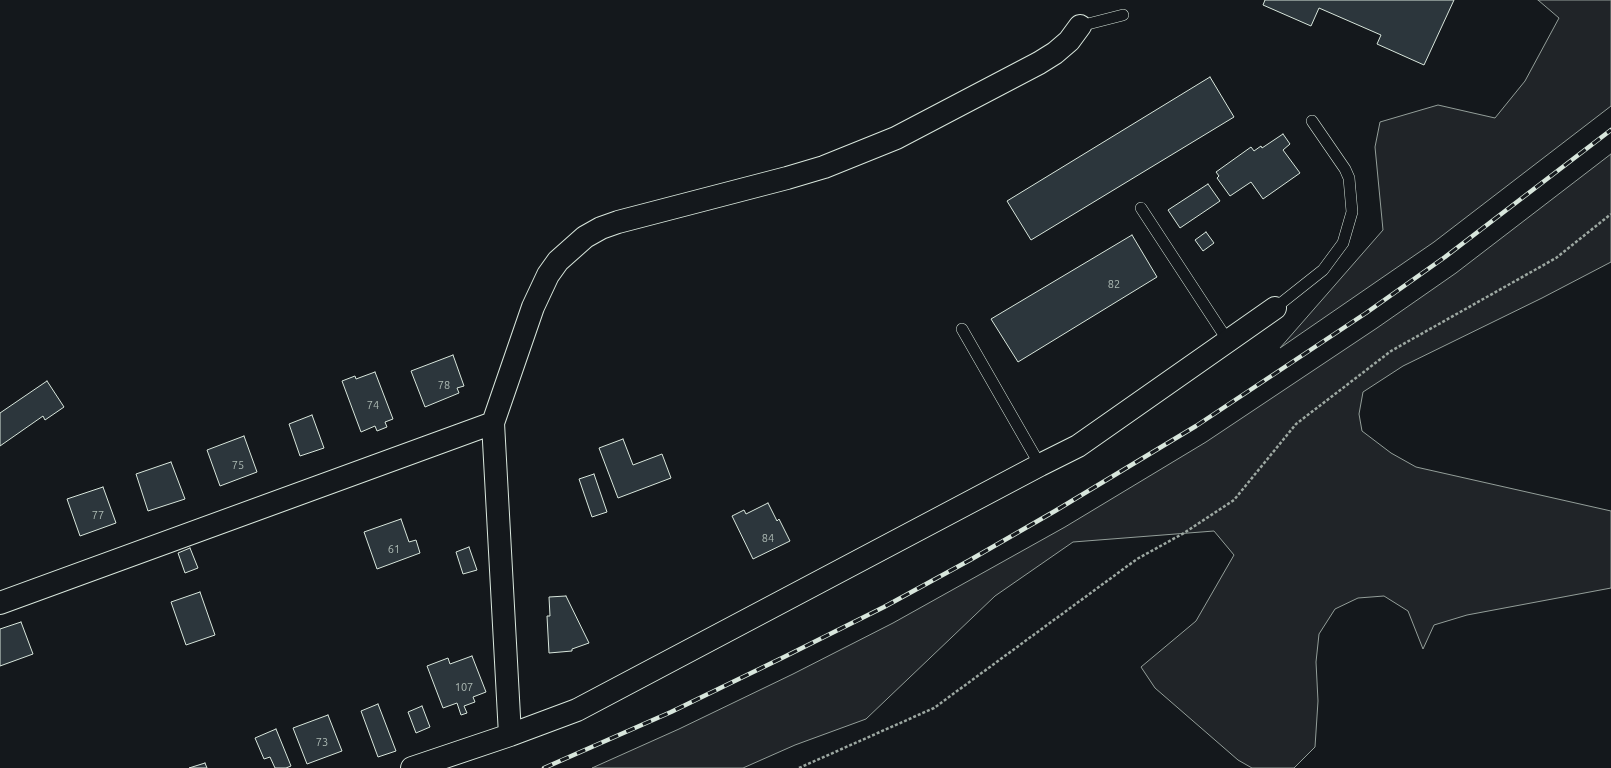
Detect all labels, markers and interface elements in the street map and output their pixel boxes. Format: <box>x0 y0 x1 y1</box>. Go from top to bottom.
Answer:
house number: 82 <box>1108 277 1120 291</box>
house number: 78 <box>438 378 450 392</box>
house number: 74 <box>367 398 379 412</box>
house number: 75 <box>232 458 244 472</box>
house number: 77 <box>92 508 104 522</box>
house number: 84 <box>762 531 774 545</box>
house number: 61 <box>388 542 400 556</box>
house number: 107 <box>455 680 473 694</box>
house number: 73 <box>316 735 328 749</box>

